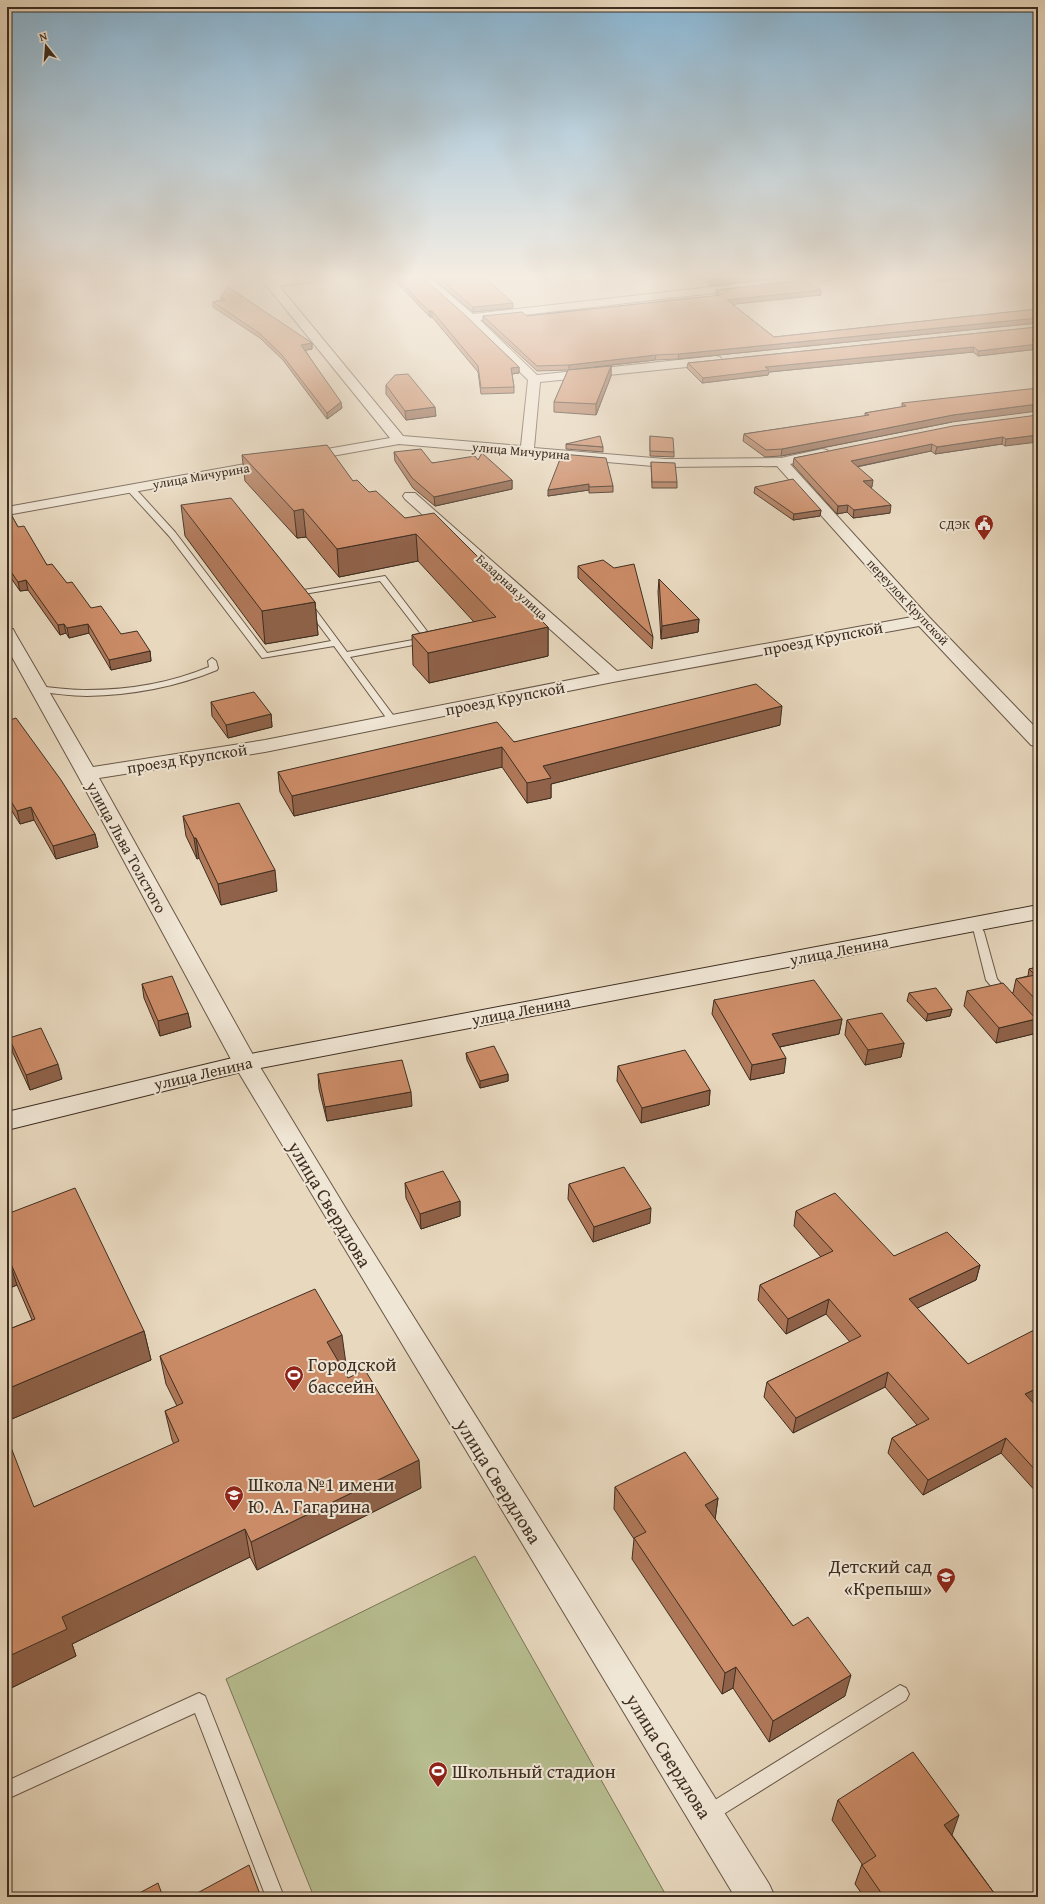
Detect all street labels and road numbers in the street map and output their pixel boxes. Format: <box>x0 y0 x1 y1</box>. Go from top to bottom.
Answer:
street label: улица Мичурина <box>470 437 571 465</box>
street label: улица Мичурина <box>150 458 252 494</box>
street label: Базарная улица <box>472 550 553 625</box>
street label: переулок Крупской <box>863 554 953 650</box>
street label: проезд Крупской <box>761 615 885 661</box>
street label: проезд Крупской <box>443 675 567 721</box>
street label: проезд Крупской <box>125 737 249 779</box>
street label: улица Льва Толстого <box>80 776 173 917</box>
street label: улица Ленина <box>787 929 891 972</box>
street label: улица Ленина <box>469 989 573 1032</box>
street label: улица Ленина <box>151 1050 255 1096</box>
street label: улица Свердлова <box>281 1135 379 1273</box>
street label: улица Свердлова <box>449 1412 549 1549</box>
street label: улица Свердлова <box>619 1687 719 1824</box>

